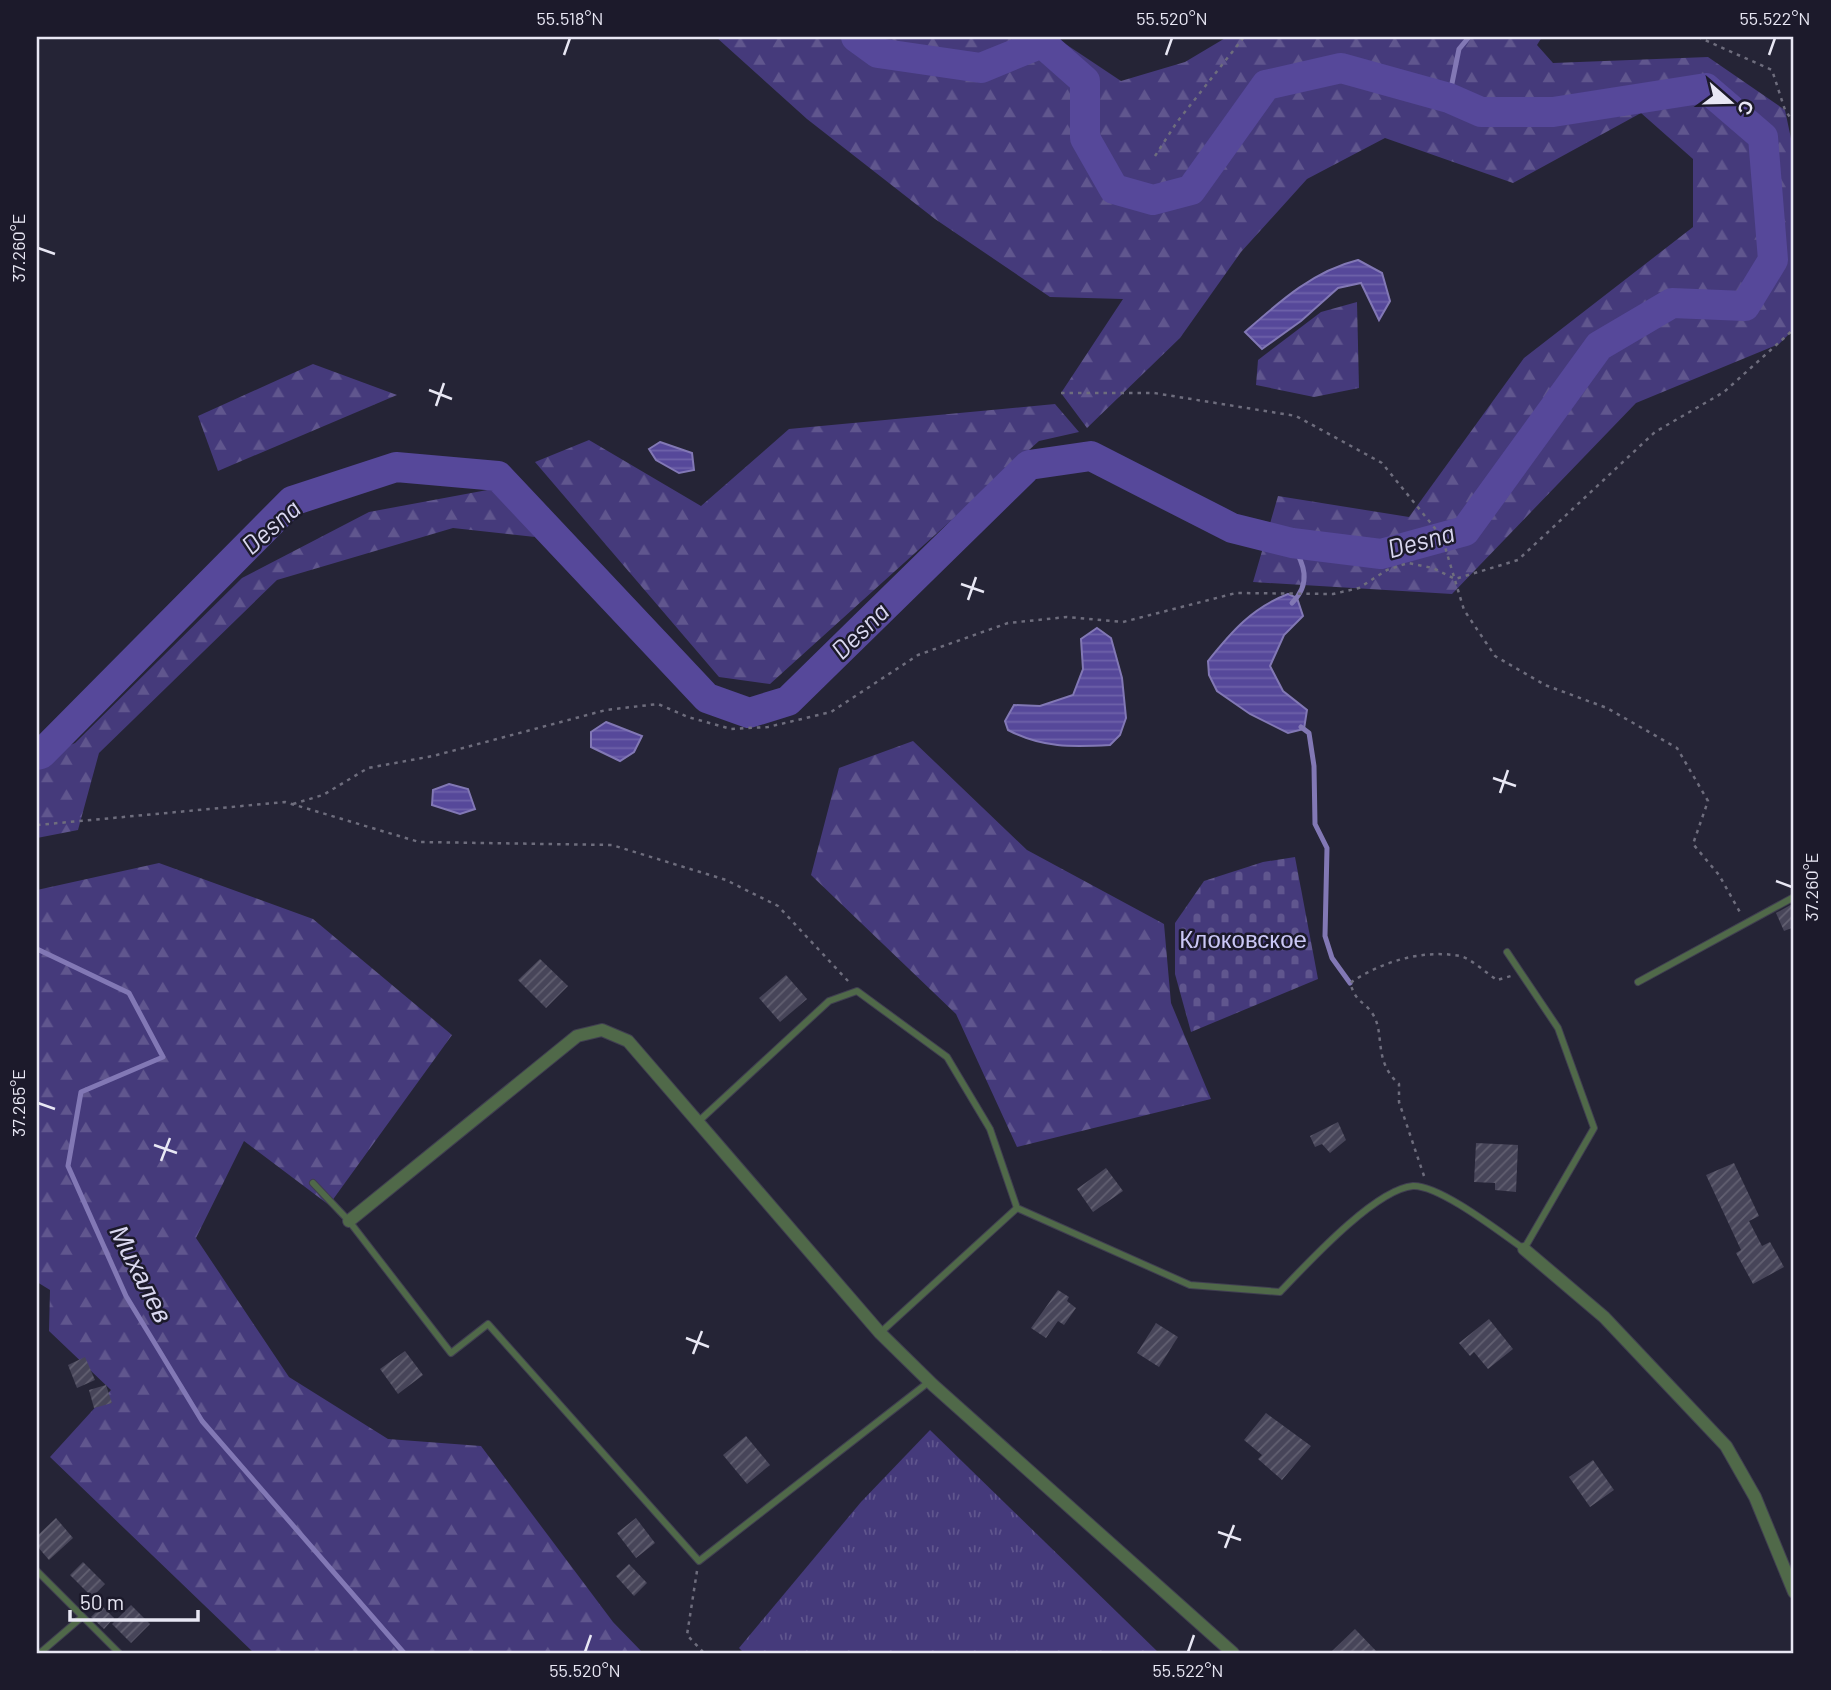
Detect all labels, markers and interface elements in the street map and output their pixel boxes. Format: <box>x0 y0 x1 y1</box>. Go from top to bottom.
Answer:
text: 55.518°N <box>537 7 603 29</box>
text: 55.520°N <box>1136 7 1208 29</box>
text: 55.522°N <box>1739 7 1811 29</box>
north arrow <box>1694 66 1764 136</box>
text: С <box>1733 98 1760 119</box>
text: 37.260°E <box>7 214 29 282</box>
water label: Desna <box>234 492 306 560</box>
water label: Desna <box>1384 516 1458 563</box>
water label: Desna <box>824 595 894 665</box>
text: 37.260°E <box>1800 853 1822 921</box>
park label: Клоковское <box>1179 924 1307 953</box>
text: 37.265°E <box>7 1069 29 1137</box>
water label: Михалев <box>105 1219 180 1327</box>
scale bar <box>70 1578 198 1622</box>
text: 50 m <box>80 1589 124 1614</box>
text: 55.520°N <box>549 1659 621 1681</box>
text: 55.522°N <box>1152 1659 1224 1681</box>

